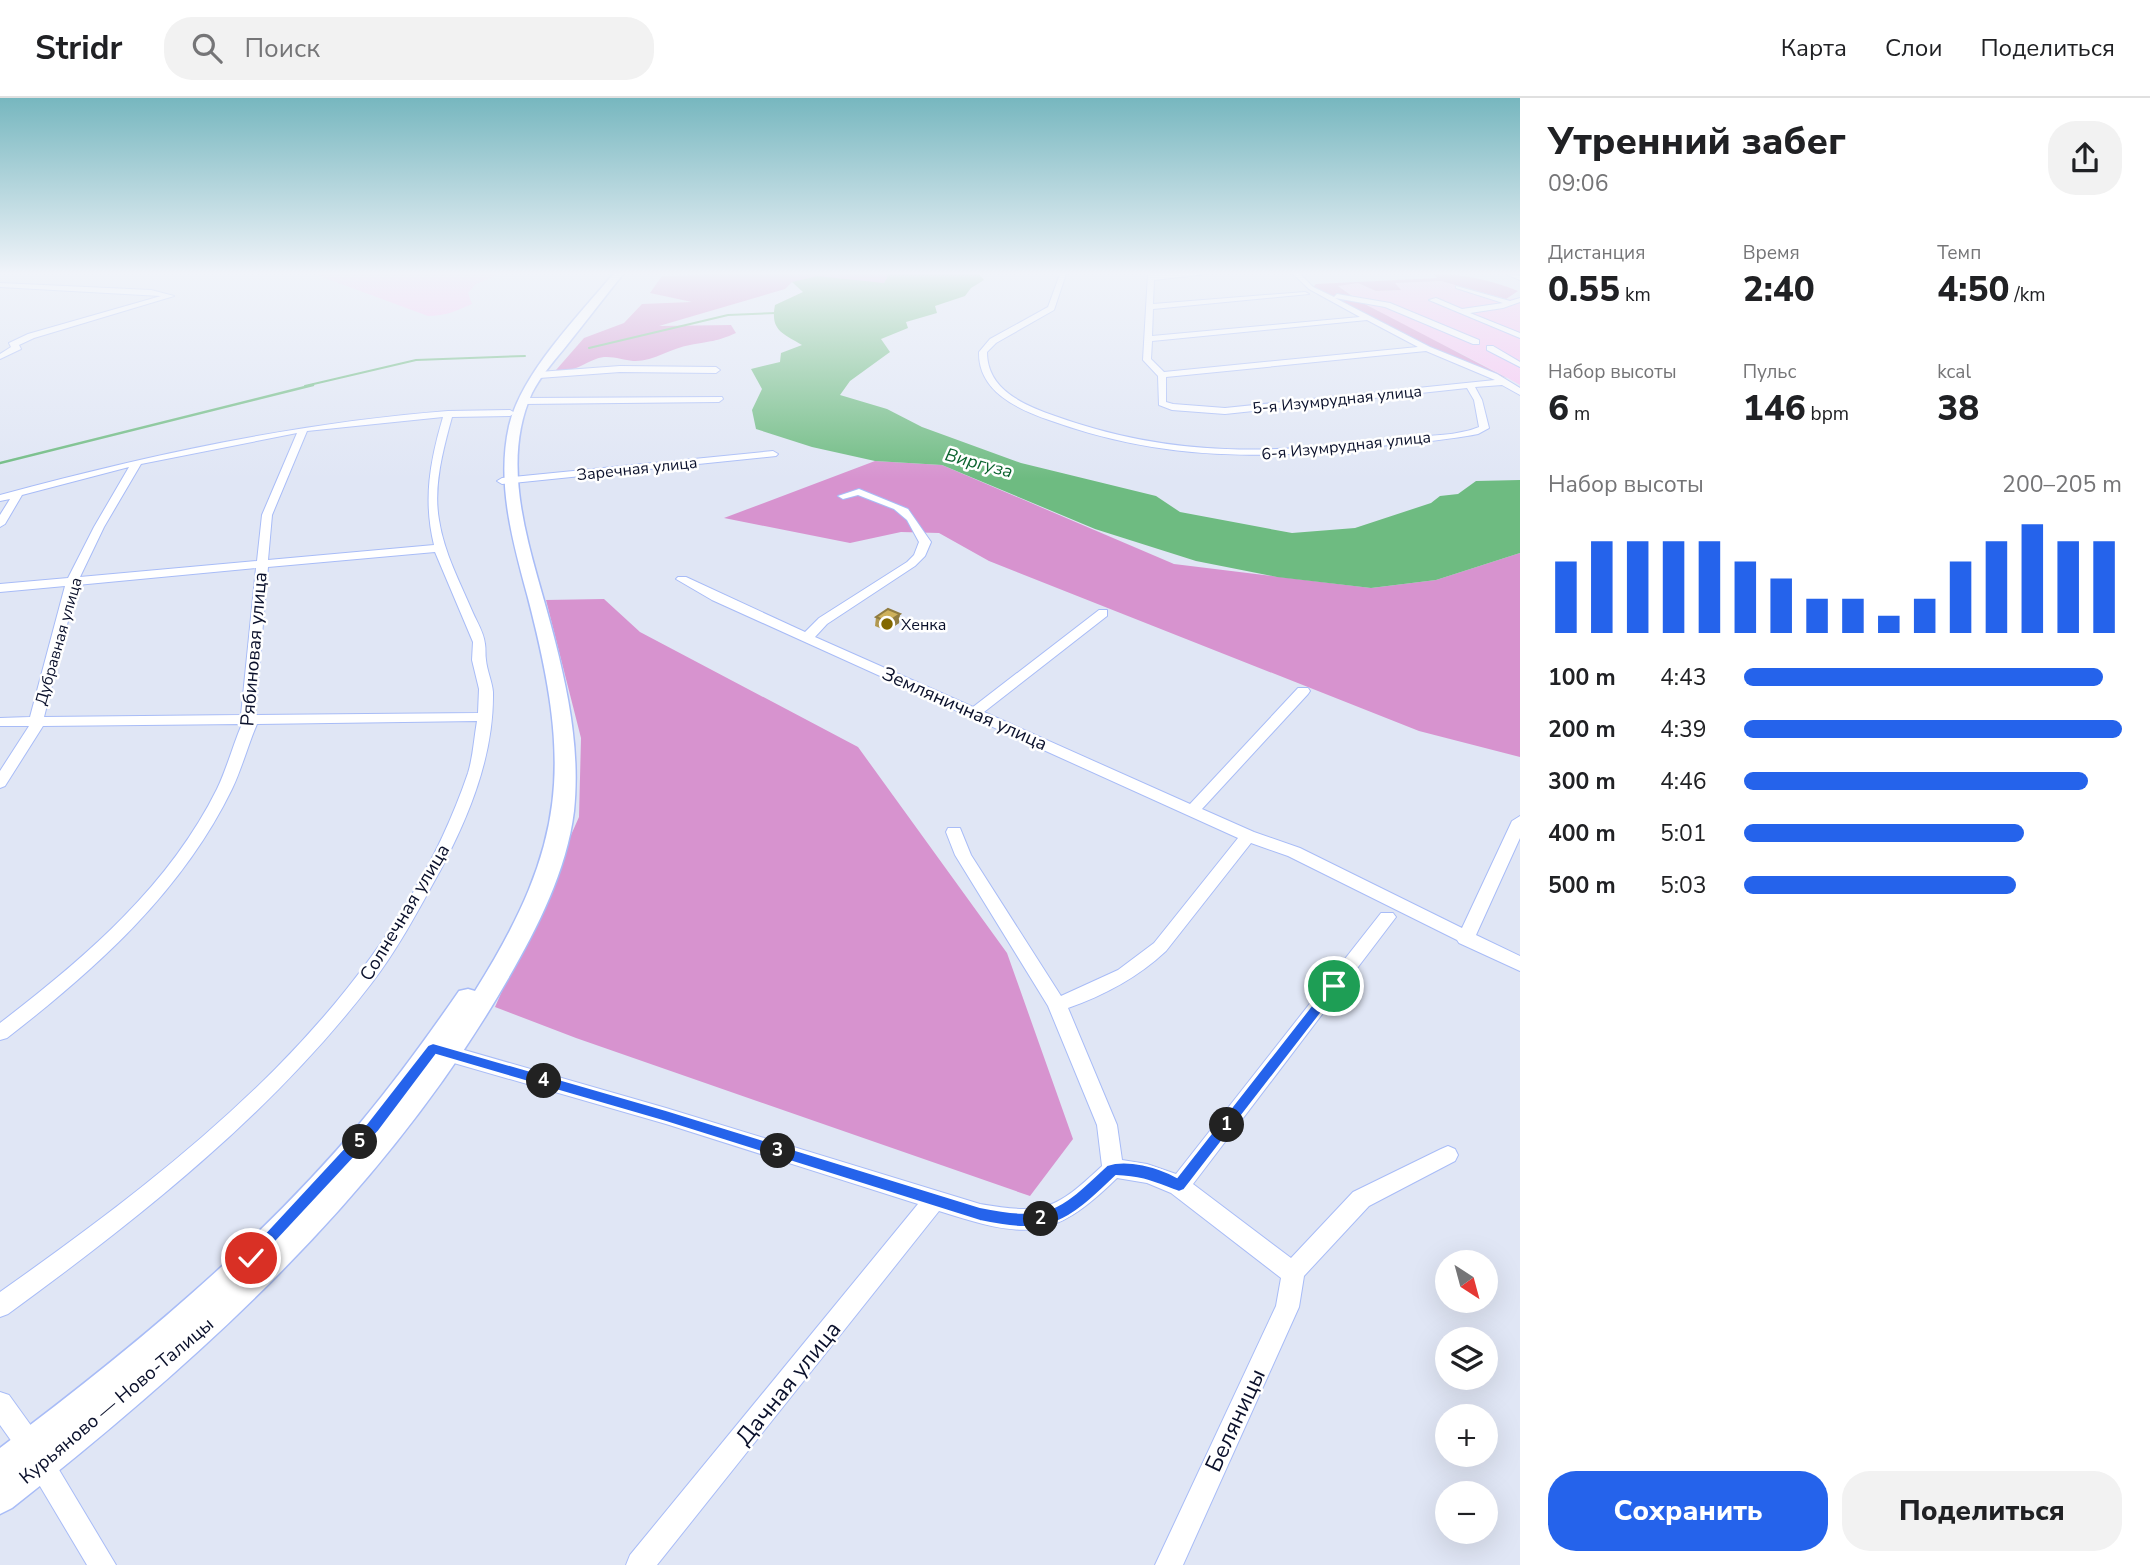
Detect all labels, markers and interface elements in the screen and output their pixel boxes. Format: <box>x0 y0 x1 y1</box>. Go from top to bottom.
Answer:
search box <box>164 17 654 80</box>
text: Stridr <box>35 26 122 71</box>
icon: search <box>188 29 226 67</box>
text: Поиск <box>244 31 320 66</box>
text: Карта <box>1781 32 1847 64</box>
text: Слои <box>1885 32 1942 64</box>
text: Поделиться <box>1980 32 2115 64</box>
text: Утренний забег <box>1548 116 1846 167</box>
button: share <box>2048 121 2122 195</box>
text: 09:06 <box>1548 168 1608 199</box>
text: Дистанция <box>1548 240 1645 266</box>
text: Время <box>1743 240 1800 266</box>
text: Темп <box>1937 240 1981 266</box>
text: 0.55 <box>1548 266 1620 313</box>
text: 2:40 <box>1743 266 1815 313</box>
text: 4:50 <box>1937 266 2009 313</box>
text: km <box>1620 282 1651 308</box>
text: /km <box>2009 282 2045 308</box>
text: Набор высоты <box>1548 359 1677 385</box>
text: Пульс <box>1743 359 1797 385</box>
text: kcal <box>1937 359 1971 385</box>
street label: 5-я Изумрудная улица <box>1251 380 1423 420</box>
text: 6 <box>1548 385 1569 432</box>
text: 146 <box>1743 385 1806 432</box>
text: 38 <box>1937 385 1979 432</box>
text: m <box>1569 401 1590 427</box>
text: bpm <box>1806 401 1849 427</box>
street label: 6-я Изумрудная улица <box>1260 426 1432 466</box>
water label: Виргуза <box>942 442 1016 484</box>
street label: Заречная улица <box>576 452 699 486</box>
text: Набор высоты <box>1548 469 1704 500</box>
text: 200–205 m <box>2002 469 2122 500</box>
street label: Рябиновая улица <box>234 571 274 727</box>
street label: Дубравная улица <box>30 575 88 708</box>
place label: Хенка <box>901 614 946 636</box>
marker: Хенка <box>879 616 895 632</box>
street label: Земляничная улица <box>878 661 1051 757</box>
text: 100 m <box>1548 662 1616 693</box>
text: 4:43 <box>1660 662 1707 693</box>
text: 200 m <box>1548 714 1616 745</box>
text: 4:39 <box>1660 714 1707 745</box>
text: 300 m <box>1548 766 1616 797</box>
text: 4:46 <box>1660 766 1707 797</box>
text: 400 m <box>1548 818 1616 849</box>
text: 5:01 <box>1660 818 1707 849</box>
street label: Солнечная улица <box>354 839 456 986</box>
text: 500 m <box>1548 870 1616 901</box>
text: 5:03 <box>1660 870 1707 901</box>
pin <box>1304 956 1364 1016</box>
icon: arrive <box>1315 967 1353 1005</box>
pin: 4 <box>526 1063 562 1098</box>
text: 4 <box>538 1067 549 1093</box>
pin: 1 <box>1210 1108 1244 1142</box>
text: 1 <box>1221 1111 1232 1137</box>
pin: 5 <box>342 1124 378 1160</box>
text: 5 <box>354 1128 365 1154</box>
pin: 3 <box>760 1134 796 1168</box>
text: 3 <box>772 1137 783 1163</box>
pin: 2 <box>1024 1202 1058 1236</box>
text: 2 <box>1035 1205 1046 1231</box>
pin <box>221 1228 281 1288</box>
icon: check <box>232 1239 270 1277</box>
north arrow <box>1435 1250 1498 1312</box>
map controls <box>1435 1250 1498 1544</box>
street label: Курьяново — Ново-Талицы <box>14 1312 219 1490</box>
street label: Дачная улица <box>729 1315 848 1452</box>
button: layers <box>1435 1327 1498 1390</box>
street label: Беляницы <box>1198 1363 1273 1477</box>
button: + <box>1435 1404 1498 1467</box>
button: Сохранить <box>1548 1471 1828 1551</box>
button: Поделиться <box>1842 1471 2122 1551</box>
button: − <box>1435 1481 1498 1544</box>

